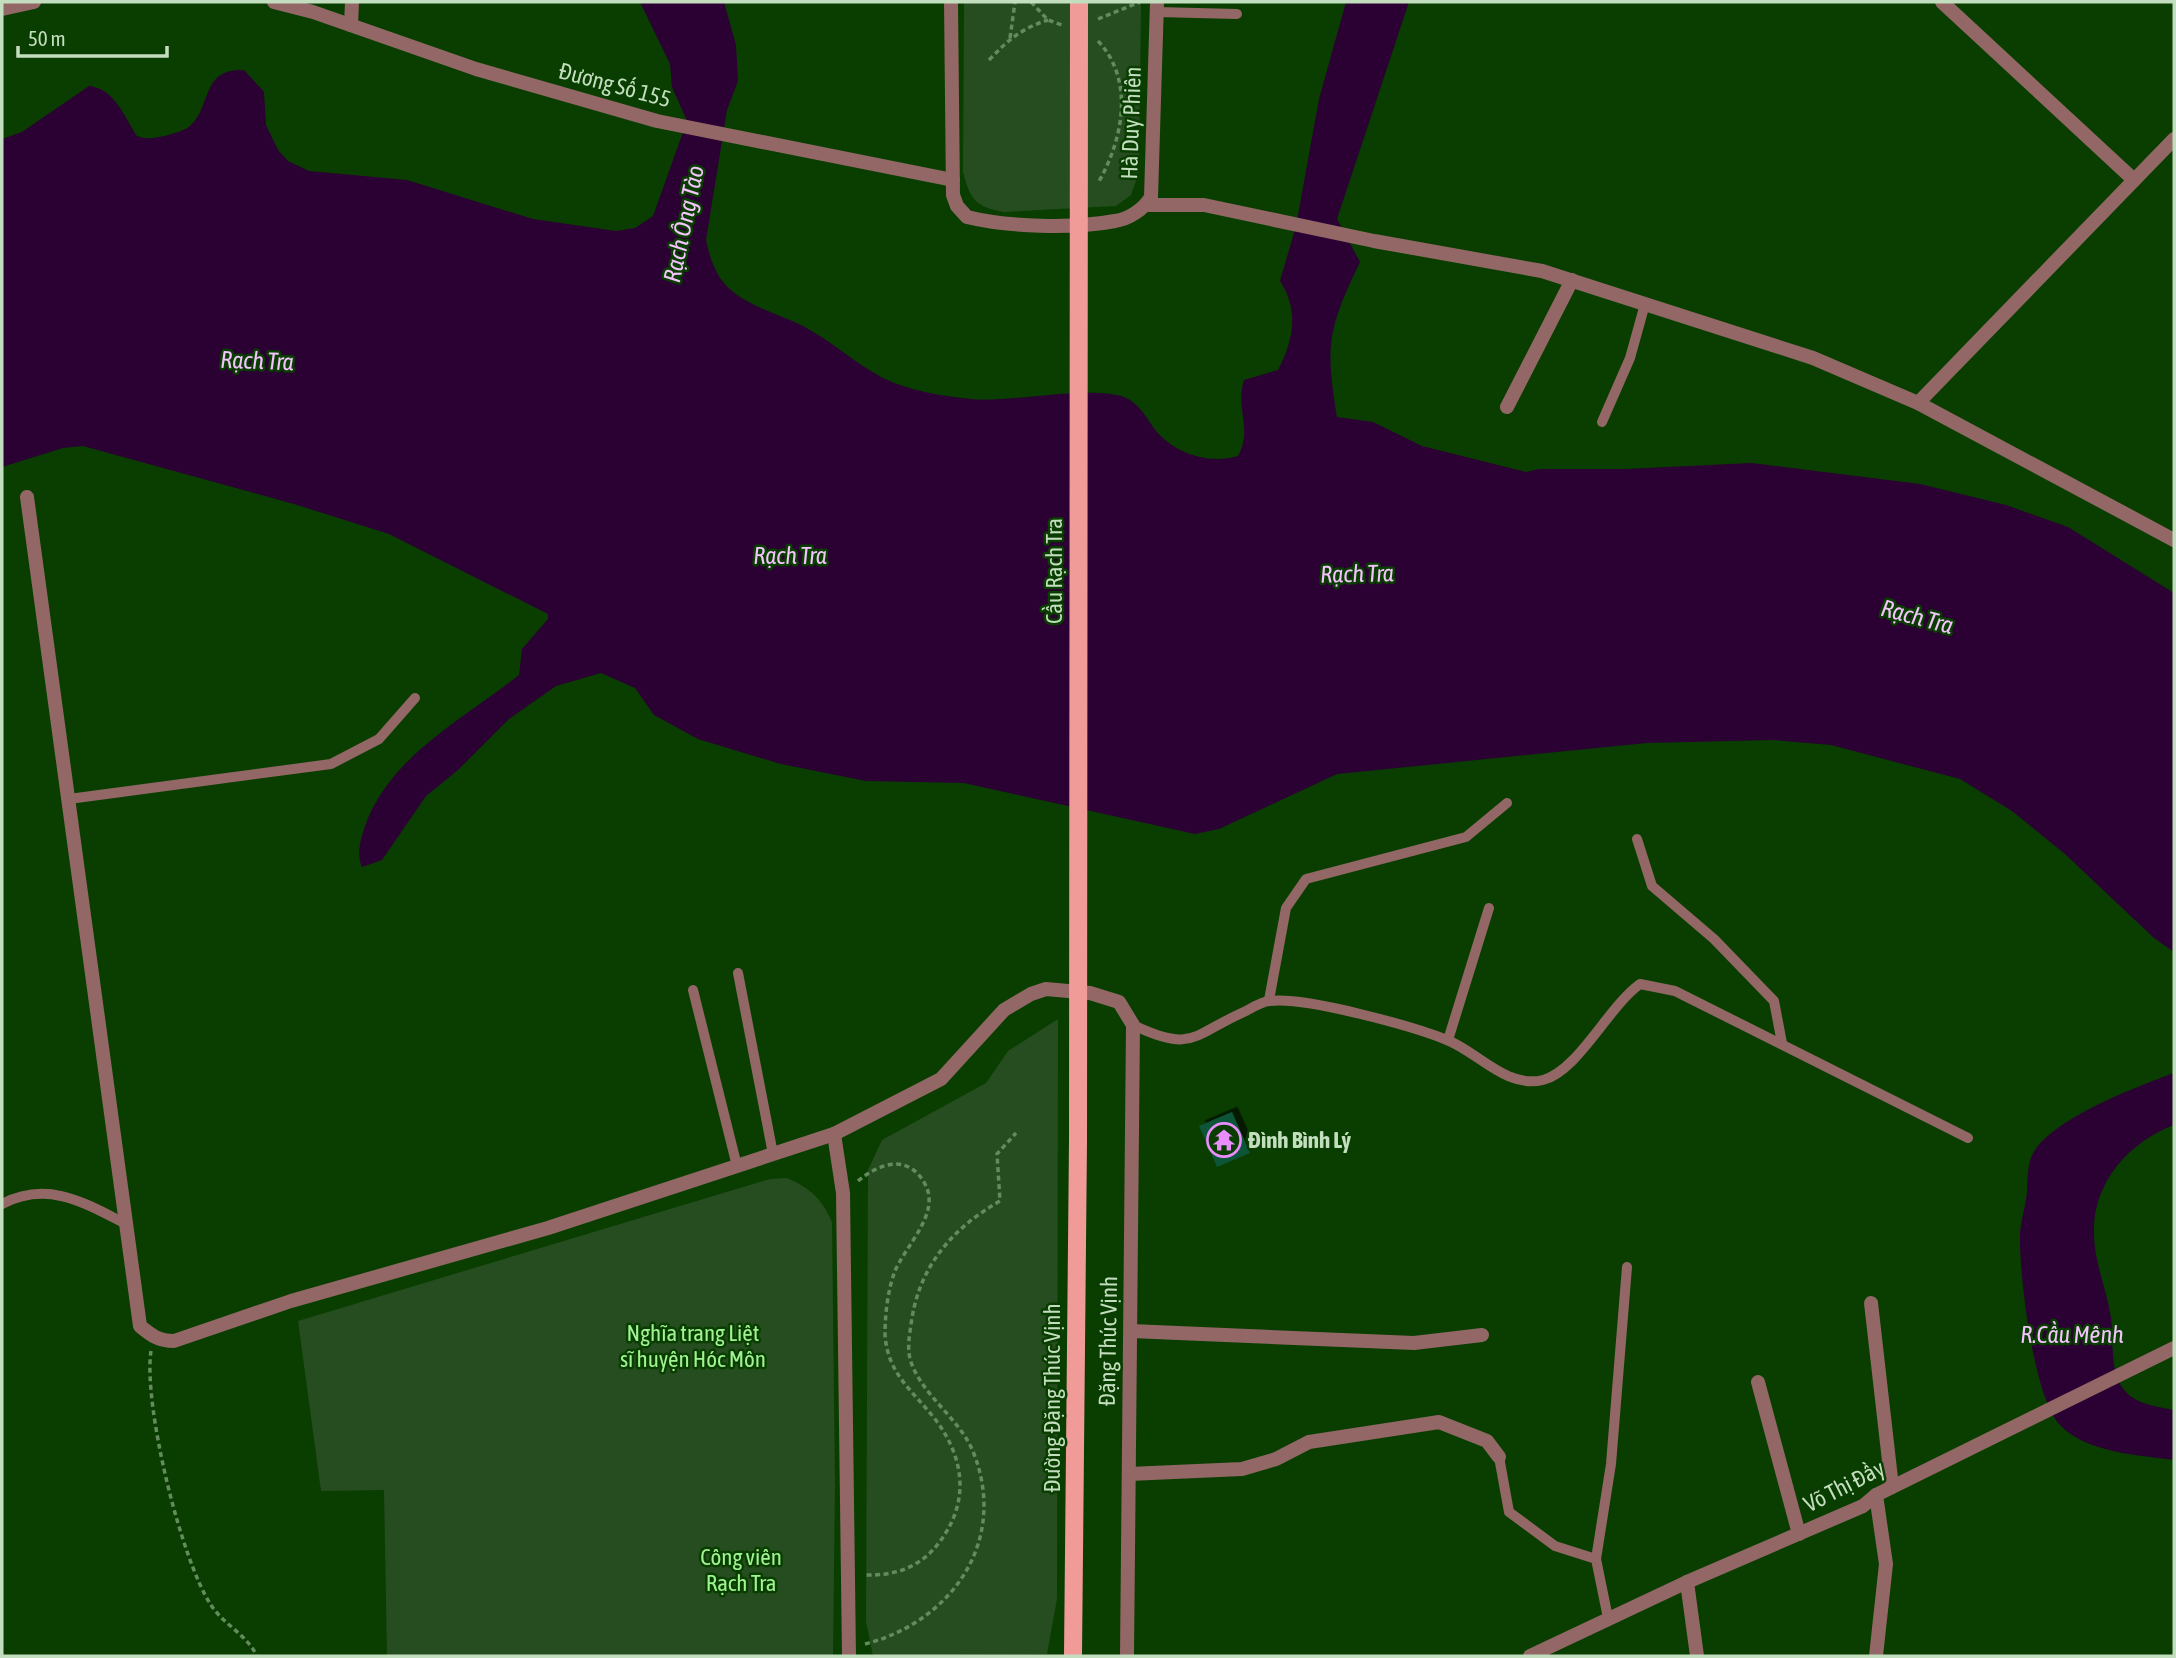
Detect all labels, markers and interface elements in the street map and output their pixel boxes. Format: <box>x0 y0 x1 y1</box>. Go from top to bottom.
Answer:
scale bar <box>18 14 166 58</box>
text: 50 m <box>28 26 66 50</box>
street label: Đương Số 155 <box>556 58 674 112</box>
street label: Hà Duy Phiên <box>1116 66 1146 180</box>
water label: Rạch Ông Tào <box>658 163 709 285</box>
water label: Rạch Tra <box>220 346 294 375</box>
street label: Cầu Rạch Tra <box>1041 518 1067 624</box>
water label: Rạch Tra <box>753 542 827 569</box>
water label: Rạch Tra <box>1320 559 1394 588</box>
water label: Rạch Tra <box>1878 594 1956 639</box>
temple icon: Đình Bình Lý <box>1205 1121 1243 1159</box>
place label: Đình Bình Lý <box>1248 1127 1351 1153</box>
street label: Đặng Thúc Vịnh <box>1094 1276 1122 1406</box>
street label: Đường Đặng Thúc Vịnh <box>1039 1303 1065 1493</box>
park label: Nghĩa trang Liệt sĩ huyện Hóc Môn <box>620 1320 766 1372</box>
water label: R.Cầu Mênh <box>2020 1321 2124 1348</box>
street label: Võ Thị Đầy <box>1799 1455 1889 1517</box>
park label: Công viên Rạch Tra <box>700 1544 782 1596</box>

